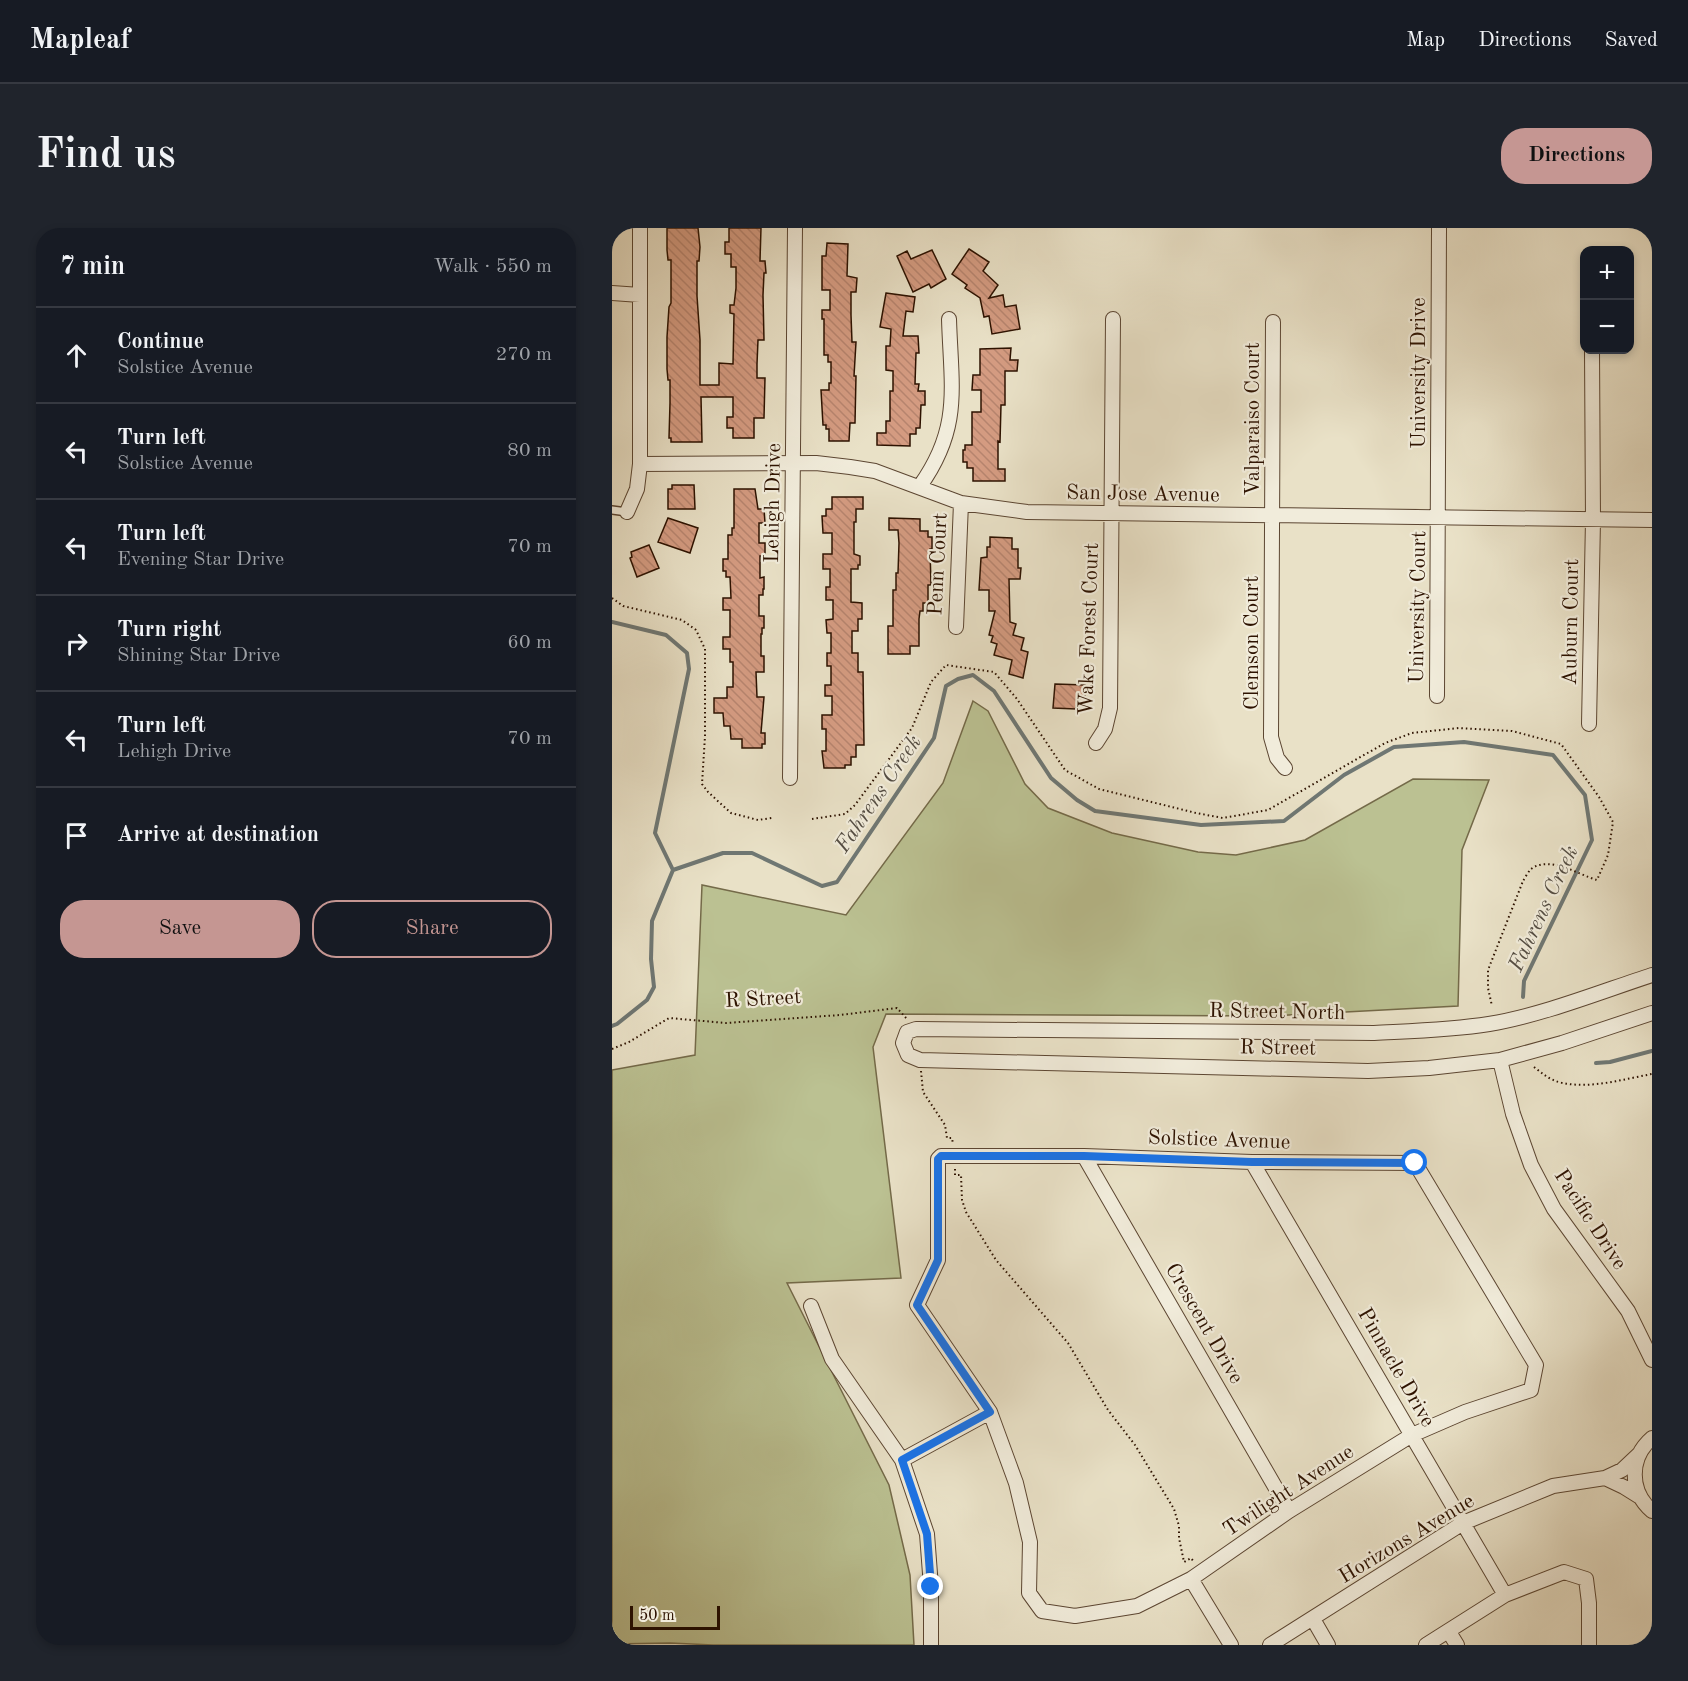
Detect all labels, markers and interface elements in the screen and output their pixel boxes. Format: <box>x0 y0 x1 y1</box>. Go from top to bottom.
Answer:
text: Mapleaf <box>30 27 130 55</box>
text: Map <box>1406 30 1445 51</box>
text: Directions <box>1478 30 1572 51</box>
text: Saved <box>1605 30 1658 51</box>
button: Directions <box>1501 128 1652 184</box>
text: Find us <box>36 135 175 177</box>
map controls <box>1580 246 1634 354</box>
button: + <box>1580 246 1634 300</box>
text: 7 min <box>60 254 125 280</box>
text: Walk · 550 m <box>433 257 552 277</box>
street label: University Drive <box>1409 297 1430 449</box>
button: − <box>1580 300 1634 354</box>
text: Continue <box>117 331 204 353</box>
icon: ahead <box>60 339 93 372</box>
street label: Valparaiso Court <box>1243 342 1264 496</box>
text: 270 m <box>496 345 552 365</box>
text: Solstice Avenue <box>117 358 253 378</box>
text: Turn left <box>117 427 206 449</box>
icon: left <box>60 435 93 468</box>
text: 80 m <box>507 441 552 461</box>
street label: Lehigh Drive <box>762 443 785 563</box>
text: Solstice Avenue <box>117 454 253 474</box>
street label: San Jose Avenue <box>1066 483 1220 506</box>
street label: Penn Court <box>925 512 952 616</box>
text: Turn left <box>117 523 206 545</box>
icon: left <box>60 531 93 564</box>
street label: University Court <box>1407 531 1430 683</box>
text: 70 m <box>507 537 552 557</box>
street label: Wake Forest Court <box>1076 542 1103 716</box>
text: Evening Star Drive <box>117 550 284 570</box>
street label: Auburn Court <box>1560 558 1583 686</box>
street label: Clemson Court <box>1242 576 1263 710</box>
text: Turn right <box>117 619 221 641</box>
icon: right <box>60 627 93 660</box>
text: 60 m <box>507 633 552 653</box>
text: Shining Star Drive <box>117 646 280 666</box>
text: Turn left <box>117 715 206 737</box>
icon: left <box>60 723 93 756</box>
text: 70 m <box>507 729 552 749</box>
water label: Fahrens Creek <box>831 731 926 858</box>
text: Lehigh Drive <box>117 742 231 762</box>
icon: arrive <box>60 819 93 852</box>
text: Arrive at destination <box>117 824 319 846</box>
water label: Fahrens Creek <box>1505 842 1583 976</box>
button: Save <box>60 900 300 958</box>
button: Share <box>312 900 552 958</box>
street label: R Street <box>724 987 802 1012</box>
street label: R Street North <box>1209 1001 1345 1024</box>
street label: R Street <box>1240 1037 1316 1060</box>
street label: Solstice Avenue <box>1147 1128 1291 1153</box>
route start <box>1401 1149 1427 1175</box>
street label: Pacific Drive <box>1550 1166 1630 1274</box>
street label: Crescent Drive <box>1161 1260 1247 1388</box>
street label: Pinnacle Drive <box>1353 1305 1438 1431</box>
street label: Twilight Avenue <box>1220 1441 1358 1541</box>
street label: Horizons Avenue <box>1335 1491 1478 1588</box>
route end <box>917 1573 943 1599</box>
scale bar <box>630 1603 720 1630</box>
text: 50 m <box>639 1608 675 1624</box>

